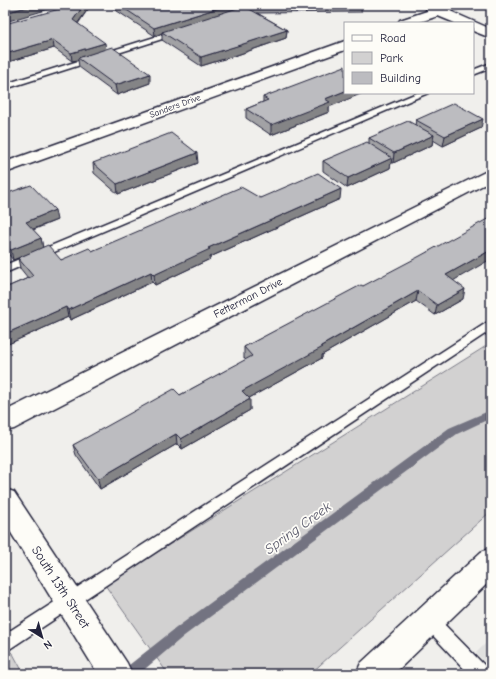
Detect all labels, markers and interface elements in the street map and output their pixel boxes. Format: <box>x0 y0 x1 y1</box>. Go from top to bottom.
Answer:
legend <box>344 22 474 94</box>
text: Road <box>380 31 406 45</box>
text: Park <box>380 51 403 65</box>
text: Building <box>380 71 421 85</box>
street label: Sanders Drive <box>148 92 202 120</box>
street label: Fetterman Drive <box>212 275 285 321</box>
water label: Spring Creek <box>261 498 335 558</box>
street label: South 13th Street <box>29 543 94 632</box>
north arrow <box>22 617 62 657</box>
text: N <box>41 637 54 652</box>

